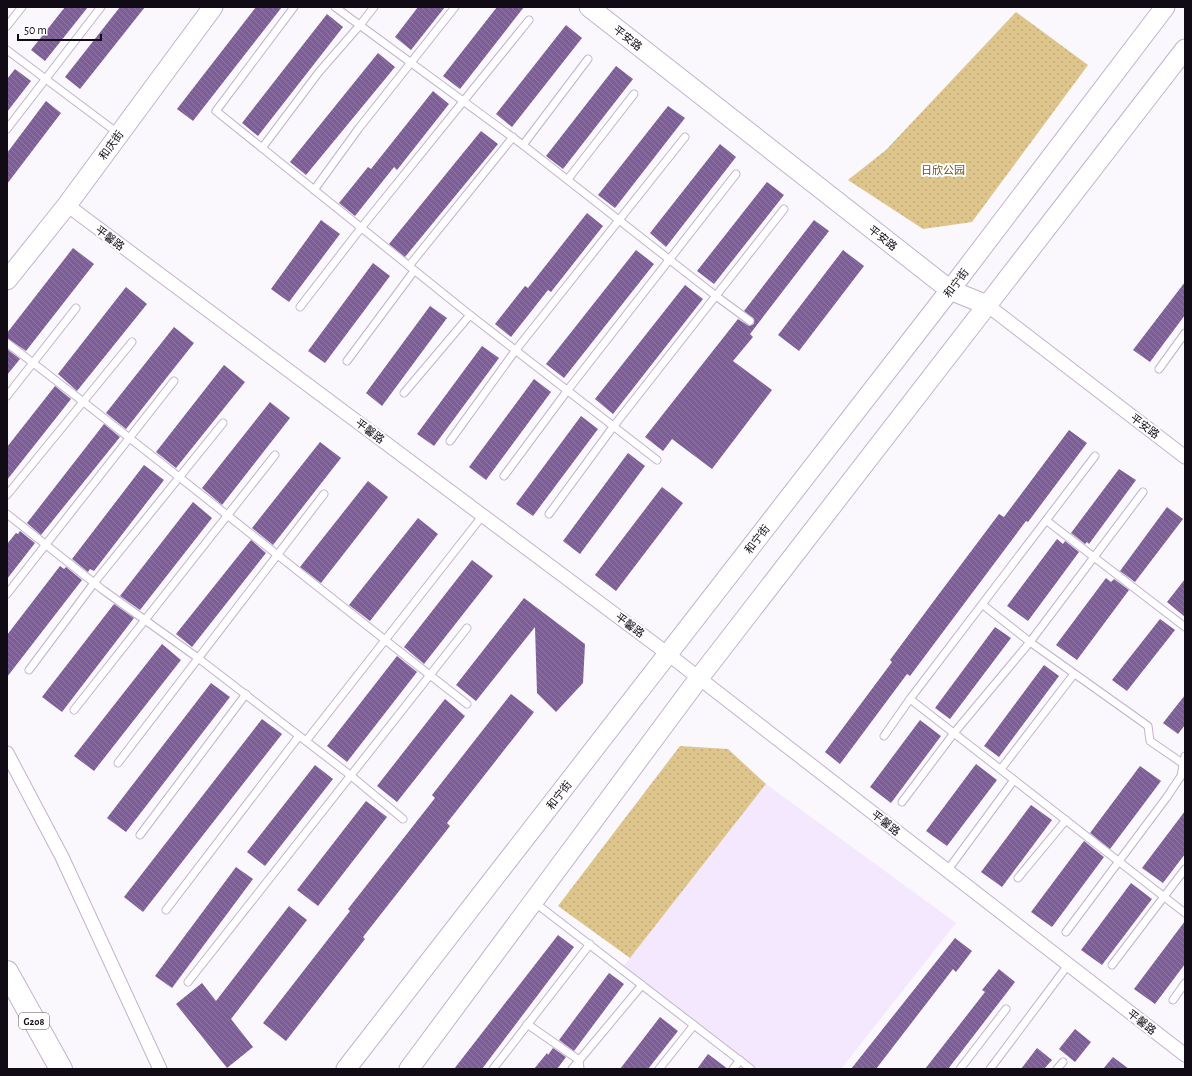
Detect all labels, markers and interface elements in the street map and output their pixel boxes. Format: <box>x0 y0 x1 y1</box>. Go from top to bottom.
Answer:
scale bar <box>18 16 101 42</box>
street label: 平安路 <box>611 23 645 53</box>
text: 50 m <box>24 24 47 36</box>
street label: 和庆街 <box>96 128 126 162</box>
park label: 日欣公园 <box>921 164 965 176</box>
street label: 平馨路 <box>93 223 127 253</box>
street label: 平安路 <box>866 223 900 253</box>
street label: 和宁街 <box>941 266 971 300</box>
street label: 平安路 <box>1128 411 1162 441</box>
street label: 平馨路 <box>353 416 387 446</box>
street label: 和宁街 <box>742 522 772 556</box>
street label: 平馨路 <box>613 610 647 640</box>
street label: 和宁街 <box>544 778 574 812</box>
street label: 平馨路 <box>869 808 903 838</box>
street label: 平馨路 <box>1125 1007 1159 1037</box>
road number: G208 <box>19 1013 49 1029</box>

